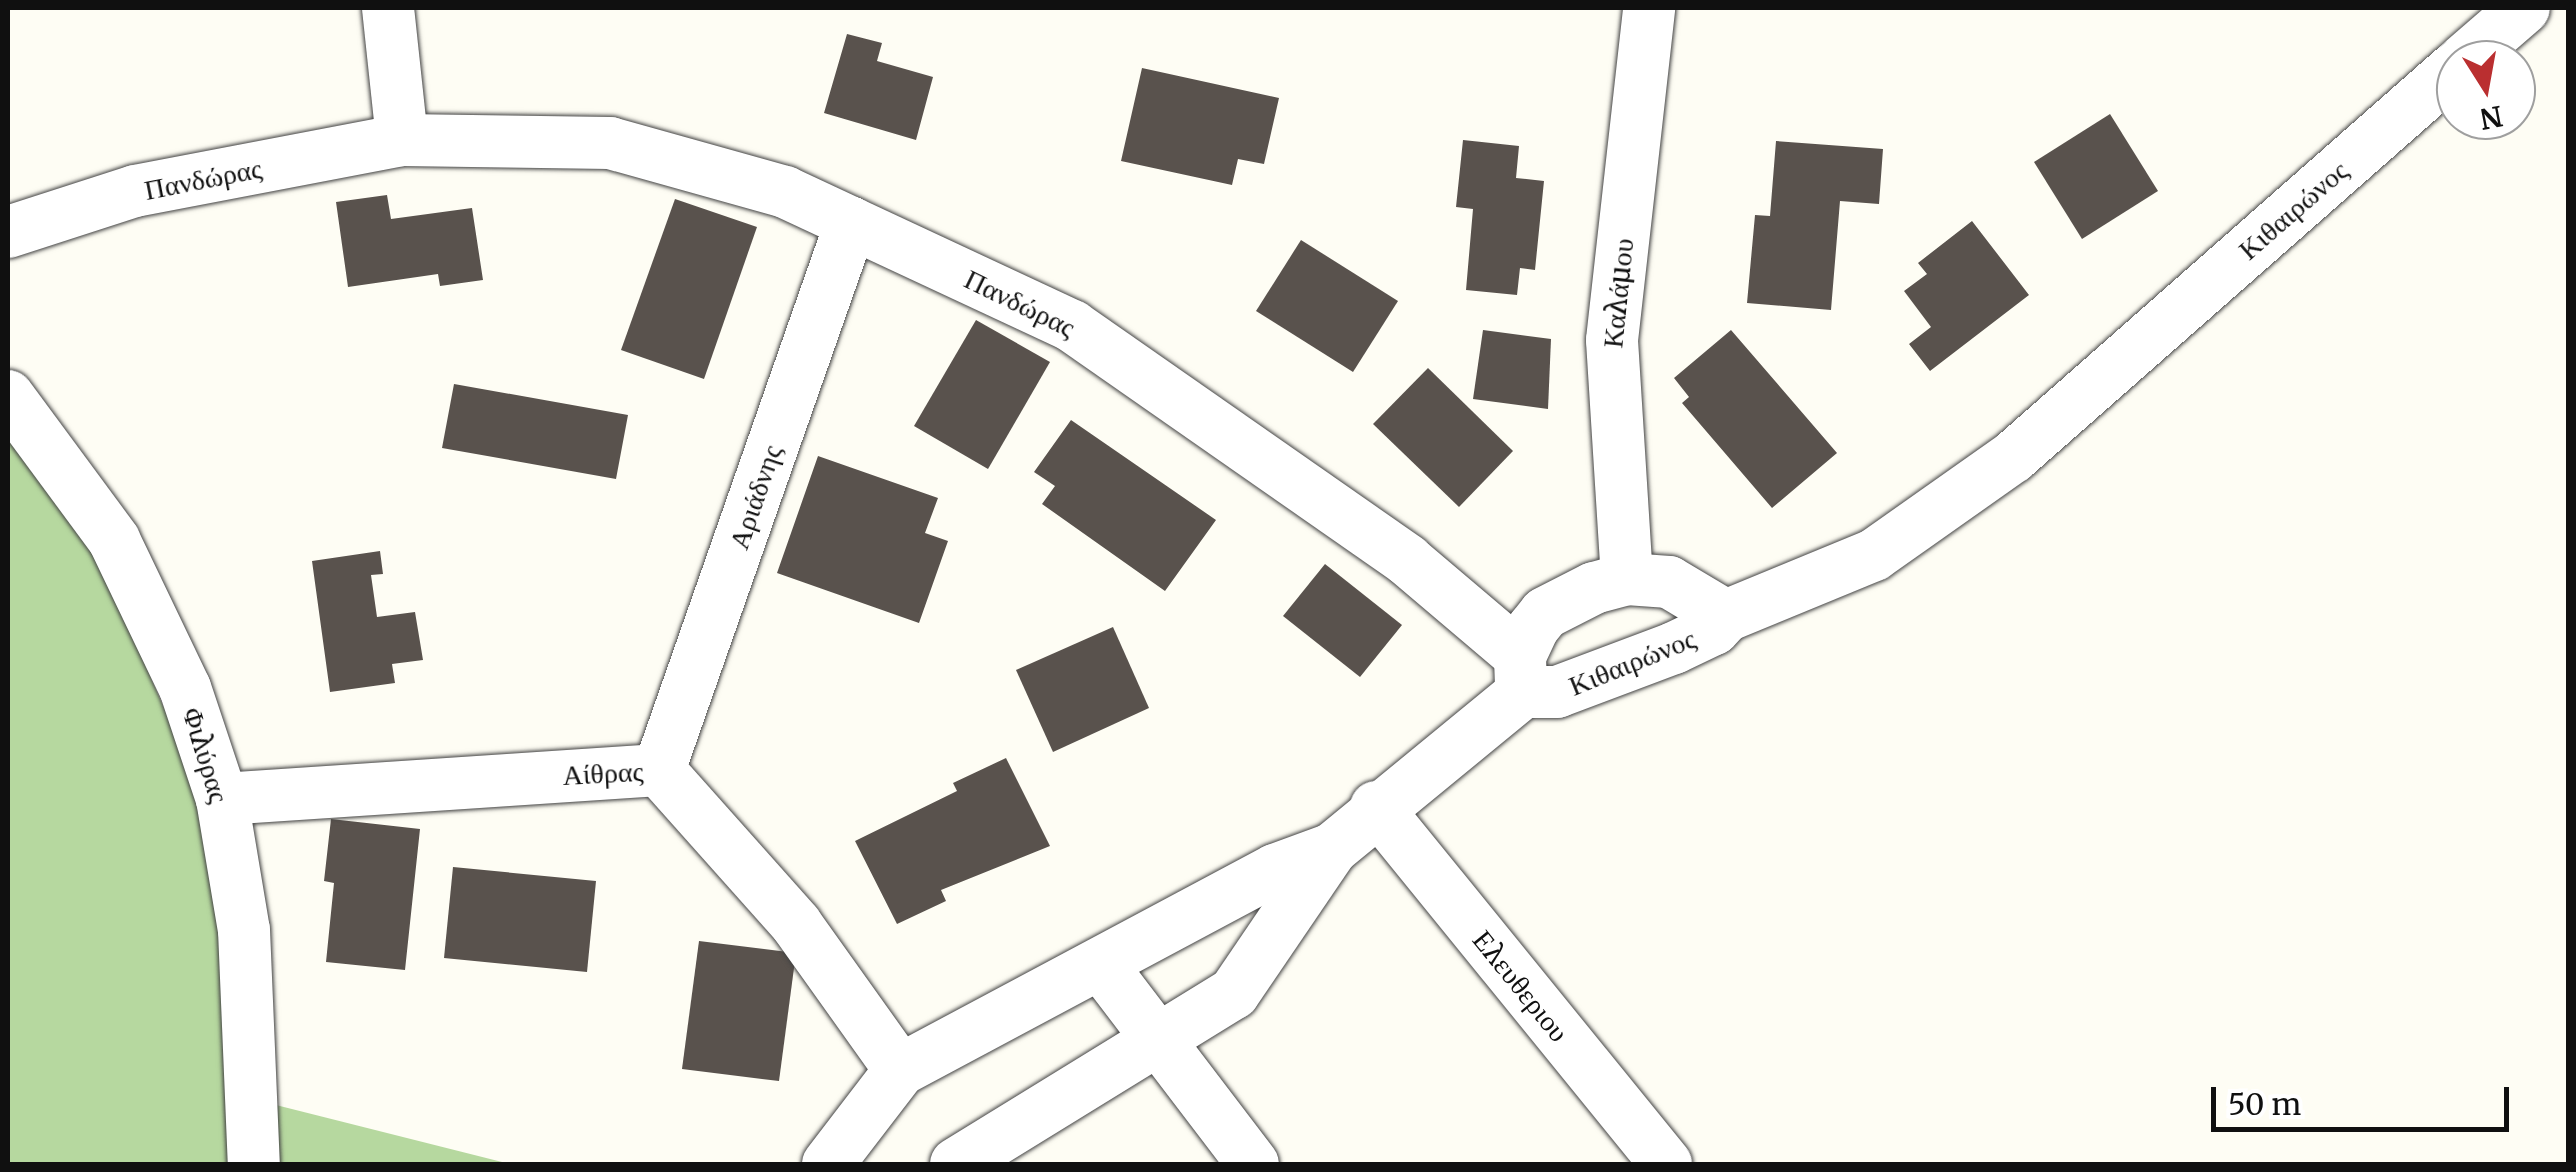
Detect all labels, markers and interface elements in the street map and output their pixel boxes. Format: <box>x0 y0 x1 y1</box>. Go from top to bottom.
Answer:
north arrow <box>2436 40 2536 140</box>
text: N <box>2477 98 2506 137</box>
street label: Πανδώρας <box>141 151 265 207</box>
street label: Κιθαιρώνος <box>2232 154 2354 266</box>
street label: Καλάμου <box>1596 236 1640 350</box>
street label: Πανδώρας <box>959 262 1081 344</box>
street label: Αριάδνης <box>722 440 788 554</box>
street label: Κιθαιρώνος <box>1564 621 1700 703</box>
street label: Φιλύρας <box>176 703 236 807</box>
street label: Αίθρας <box>562 754 644 792</box>
street label: Ελευθεριου <box>1466 924 1576 1048</box>
scale bar <box>2216 1067 2514 1129</box>
text: 50 m <box>2228 1085 2301 1123</box>

